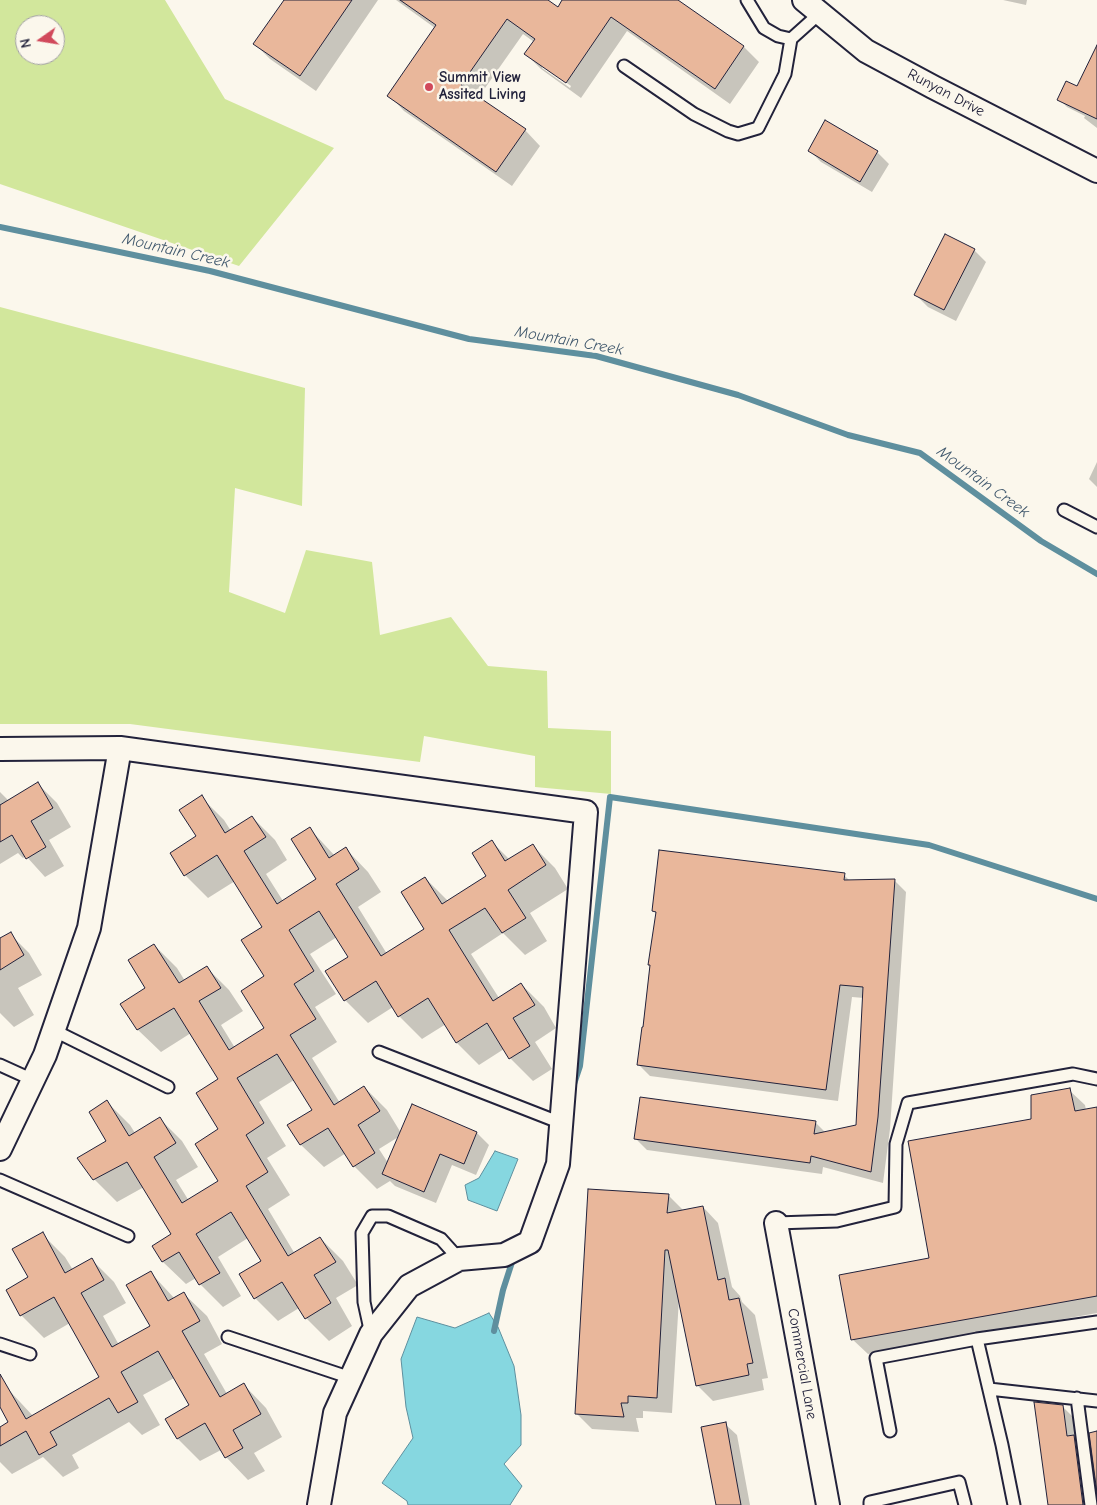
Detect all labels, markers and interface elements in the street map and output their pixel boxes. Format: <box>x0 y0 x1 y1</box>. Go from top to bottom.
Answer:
north arrow <box>15 15 65 65</box>
text: N <box>17 37 35 50</box>
street label: Runyan Drive <box>904 65 988 121</box>
place label: Summit View Assited Living <box>439 69 526 104</box>
marker: Summit View Assited Living <box>423 81 435 93</box>
water label: Mountain Creek <box>121 229 231 273</box>
water label: Mountain Creek <box>513 322 625 360</box>
water label: Mountain Creek <box>933 442 1033 522</box>
street label: Commercial Lane <box>783 1307 821 1421</box>

